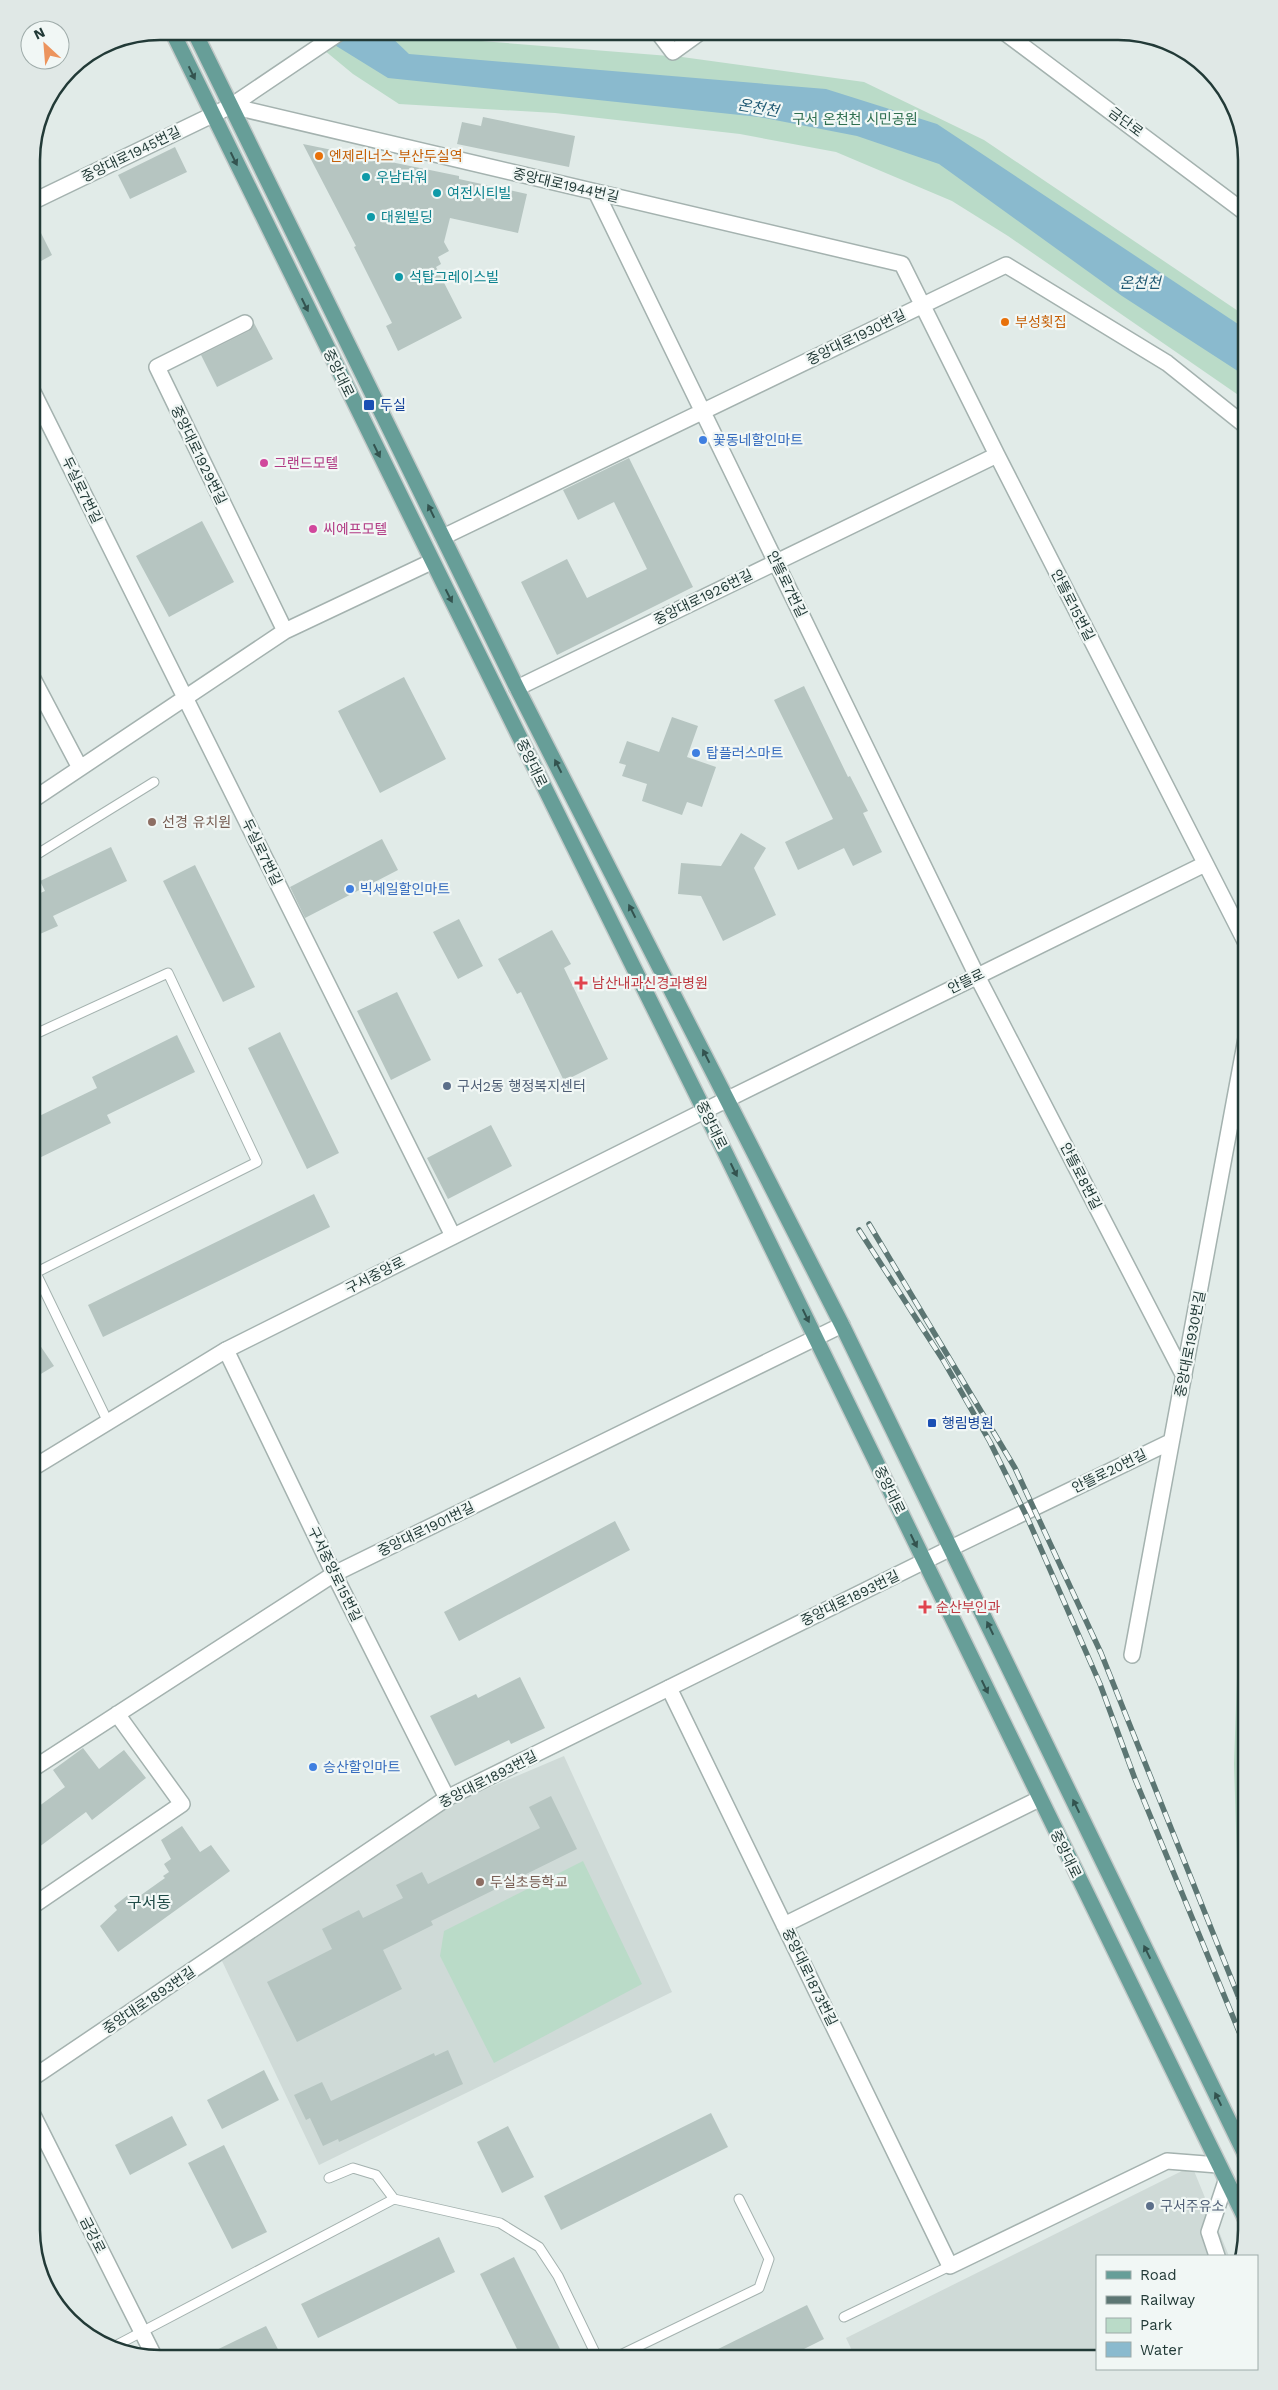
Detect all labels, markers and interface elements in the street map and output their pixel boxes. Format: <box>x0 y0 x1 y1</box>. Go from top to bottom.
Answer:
north arrow <box>20 20 70 70</box>
text: N <box>31 24 47 43</box>
one-way arrow <box>189 66 197 80</box>
water label: 온천천 <box>736 96 782 121</box>
street label: 금단로 <box>1106 104 1146 140</box>
park label: 구서 온천천 시민공원 <box>792 111 918 127</box>
street label: 중앙대로1945번길 <box>79 123 183 185</box>
place label: 엔제리너스 부산두실역 <box>329 148 463 164</box>
marker: 엔제리너스 부산두실역 <box>313 150 325 162</box>
one-way arrow <box>230 152 238 166</box>
street label: 중앙대로1944번길 <box>511 165 621 205</box>
place label: 우남타워 <box>376 169 428 185</box>
marker: 우남타워 <box>360 171 372 183</box>
place label: 여전시티빌 <box>447 185 511 201</box>
marker: 여전시티빌 <box>431 187 443 199</box>
place label: 대원빌딩 <box>381 209 433 225</box>
marker: 대원빌딩 <box>365 211 377 223</box>
place label: 석탑그레이스빌 <box>409 269 499 285</box>
marker: 석탑그레이스빌 <box>393 271 405 283</box>
water label: 온천천 <box>1119 274 1163 292</box>
one-way arrow <box>302 298 310 312</box>
street label: 중앙대로1930번길 <box>804 306 908 368</box>
place label: 부성횟집 <box>1015 314 1067 330</box>
marker: 부성횟집 <box>999 316 1011 328</box>
street label: 중앙대로 <box>321 346 358 400</box>
place label: 두실 <box>380 397 406 413</box>
marker: 두실 <box>362 398 376 412</box>
street label: 중앙대로1929번길 <box>168 403 230 507</box>
place label: 꽃동네할인마트 <box>713 432 803 448</box>
marker: 꽃동네할인마트 <box>697 434 709 446</box>
one-way arrow <box>373 444 381 458</box>
street label: 두실로7번길 <box>59 454 105 526</box>
place label: 그랜드모텔 <box>274 455 338 471</box>
marker: 그랜드모텔 <box>258 457 270 469</box>
one-way arrow <box>426 504 434 518</box>
place label: 씨에프모텔 <box>323 521 387 537</box>
marker: 씨에프모텔 <box>307 523 319 535</box>
street label: 안뜰로7번길 <box>764 548 810 620</box>
street label: 중앙대로1926번길 <box>651 566 755 628</box>
street label: 안뜰로15번길 <box>1048 567 1098 643</box>
one-way arrow <box>445 589 453 603</box>
street label: 중앙대로 <box>514 736 551 790</box>
place label: 탑플러스마트 <box>706 745 783 761</box>
marker: 탑플러스마트 <box>690 747 702 759</box>
one-way arrow <box>554 759 562 773</box>
place label: 선경 유치원 <box>162 814 231 830</box>
marker: 선경 유치원 <box>146 816 158 828</box>
street label: 두실로7번길 <box>239 816 285 888</box>
place label: 빅세일할인마트 <box>360 881 450 897</box>
marker: 빅세일할인마트 <box>344 883 356 895</box>
one-way arrow <box>628 904 636 918</box>
street label: 안뜰로 <box>945 965 987 997</box>
place label: 남산내과신경과병원 <box>592 975 708 991</box>
marker: 남산내과신경과병원 <box>574 976 588 990</box>
one-way arrow <box>702 1048 710 1063</box>
place label: 구서2동 행정복지센터 <box>457 1078 586 1094</box>
marker: 구서2동 행정복지센터 <box>441 1080 453 1092</box>
street label: 중앙대로 <box>694 1098 731 1152</box>
street label: 안뜰로8번길 <box>1057 1140 1105 1212</box>
one-way arrow <box>730 1163 738 1177</box>
street label: 구서중앙로 <box>343 1253 407 1297</box>
street label: 중앙대로1930번길 <box>1172 1289 1208 1399</box>
one-way arrow <box>802 1309 810 1323</box>
place label: 행림병원 <box>942 1415 994 1431</box>
marker: 행림병원 <box>926 1417 938 1429</box>
street label: 안뜰로20번길 <box>1069 1446 1149 1496</box>
street label: 중앙대로 <box>872 1463 909 1517</box>
street label: 중앙대로1901번길 <box>375 1499 477 1559</box>
street label: 구서중앙로15번길 <box>305 1524 365 1624</box>
one-way arrow <box>910 1534 918 1548</box>
street label: 중앙대로1893번길 <box>798 1567 902 1629</box>
place label: 순산부인과 <box>936 1599 1001 1615</box>
marker: 순산부인과 <box>918 1600 932 1614</box>
one-way arrow <box>986 1621 994 1636</box>
one-way arrow <box>981 1680 989 1695</box>
street label: 중앙대로1893번길 <box>436 1747 540 1811</box>
place label: 승산할인마트 <box>323 1759 400 1775</box>
marker: 승산할인마트 <box>307 1761 319 1773</box>
one-way arrow <box>1072 1799 1080 1813</box>
street label: 중앙대로 <box>1048 1827 1085 1881</box>
place label: 두실초등학교 <box>490 1874 567 1890</box>
marker: 두실초등학교 <box>474 1876 486 1888</box>
district label: 구서동 <box>127 1893 171 1912</box>
street label: 중앙대로1873번길 <box>779 1925 841 2029</box>
one-way arrow <box>1143 1945 1151 1959</box>
street label: 중앙대로1893번길 <box>100 1963 198 2037</box>
one-way arrow <box>1214 2091 1222 2106</box>
place label: 구서주유소 <box>1160 2198 1225 2214</box>
marker: 구서주유소 <box>1144 2200 1156 2212</box>
street label: 금강로 <box>77 2214 109 2256</box>
legend <box>1096 2255 1258 2370</box>
text: Road <box>1140 2266 1177 2284</box>
text: Railway <box>1140 2291 1195 2309</box>
text: Park <box>1140 2316 1173 2334</box>
text: Water <box>1140 2341 1183 2359</box>

